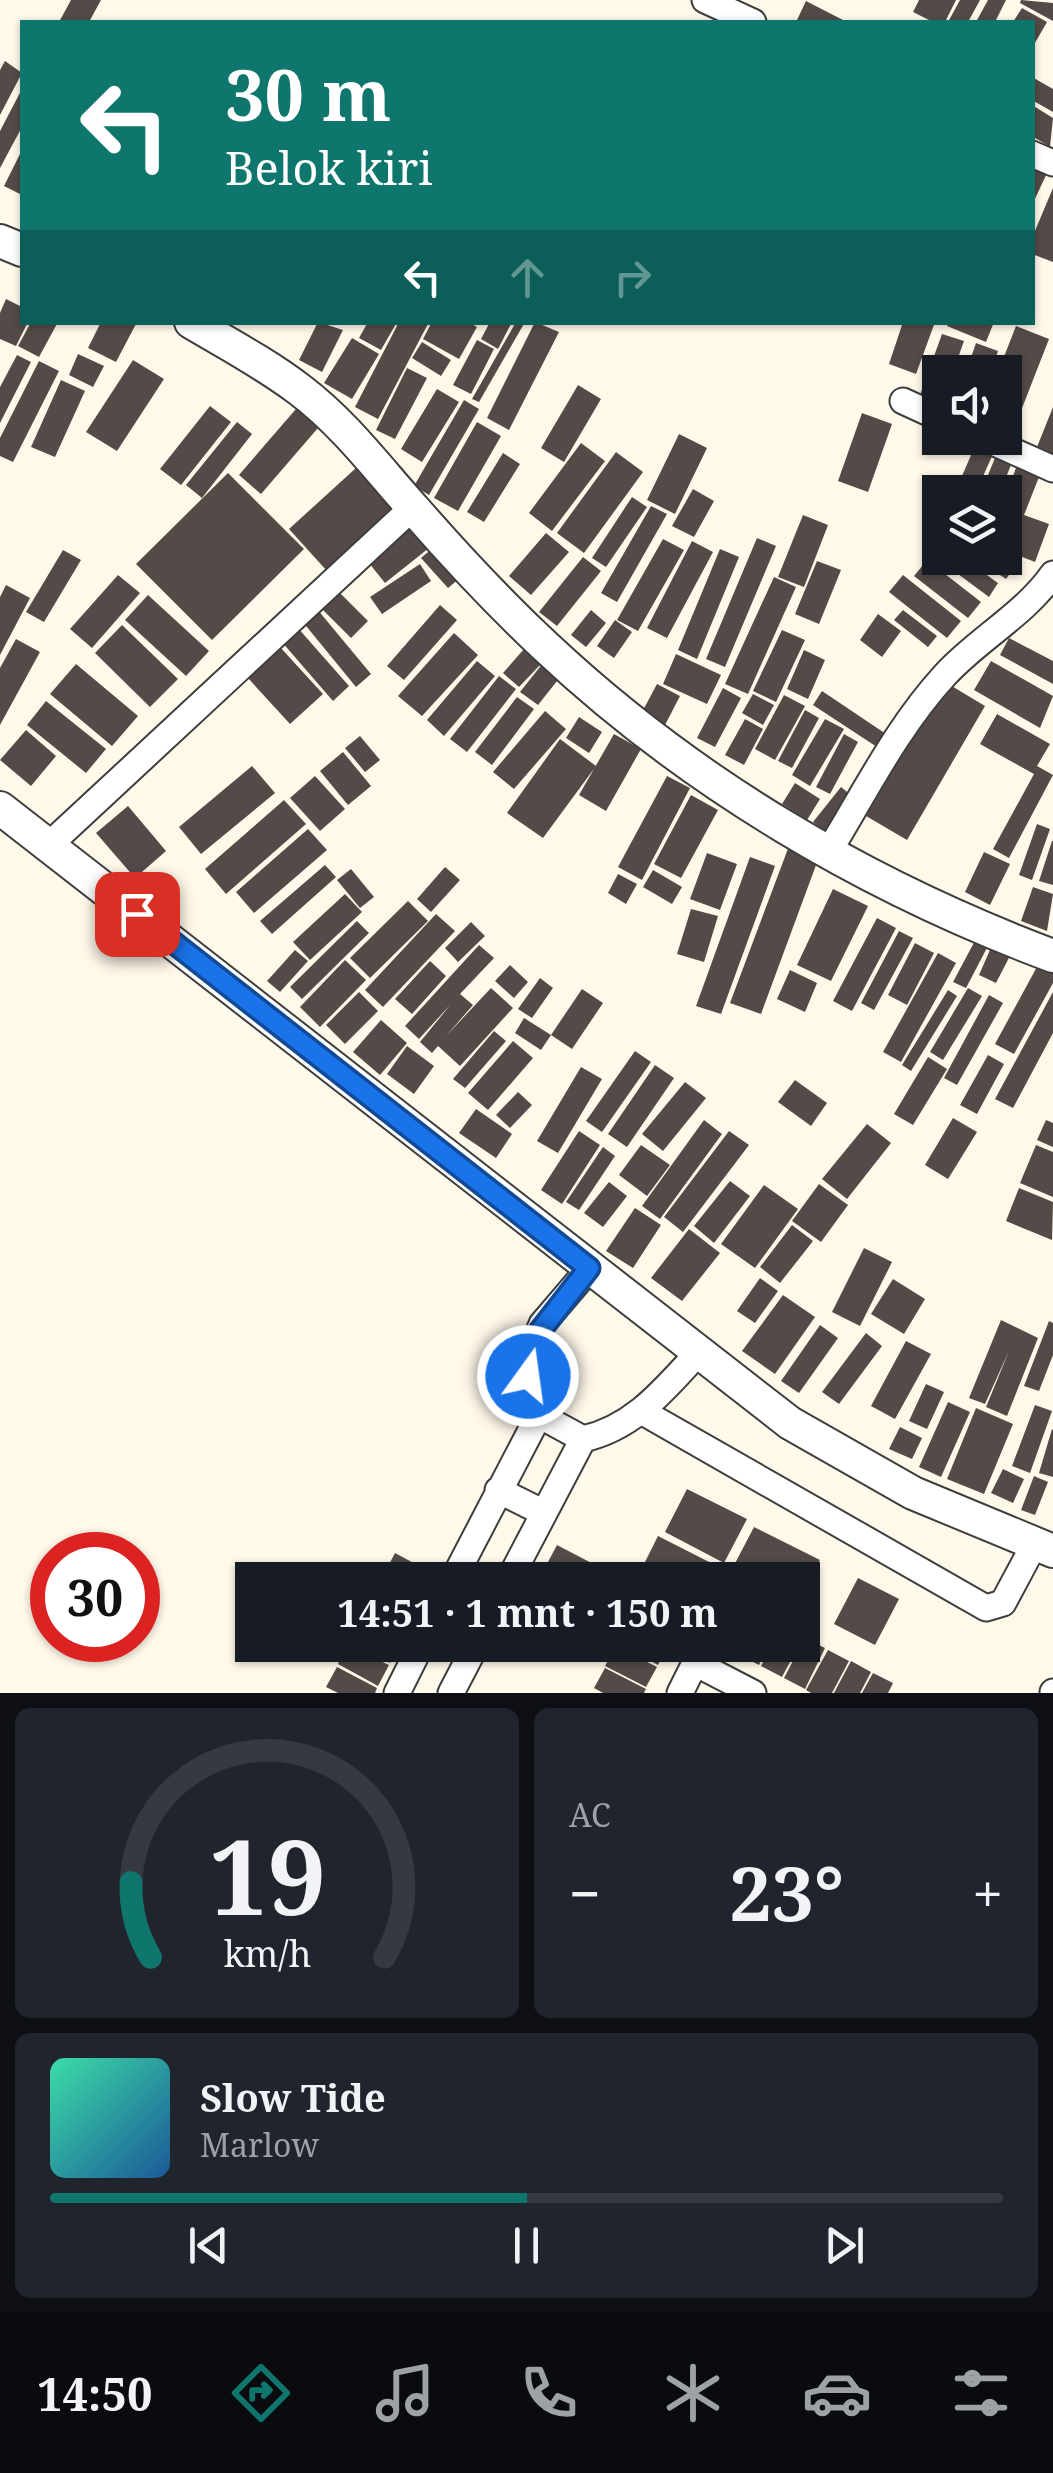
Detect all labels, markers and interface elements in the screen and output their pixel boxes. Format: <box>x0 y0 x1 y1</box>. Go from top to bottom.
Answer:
text: 30 m <box>225 46 391 142</box>
icon: left <box>60 60 190 190</box>
text: Belok kiri <box>225 137 433 198</box>
icon: left <box>395 250 450 305</box>
icon: ahead <box>500 250 555 305</box>
icon: right <box>605 250 660 305</box>
map controls <box>922 355 1022 575</box>
button: sound <box>922 355 1022 455</box>
button: layers <box>922 475 1022 575</box>
pin <box>95 872 180 957</box>
icon: arrive <box>110 887 165 942</box>
position arrow <box>476 1324 580 1428</box>
speed limit sign: 30 <box>30 1532 160 1662</box>
text: 14:51 · 1 mnt · 150 m <box>337 1586 718 1638</box>
text: AC <box>569 1793 611 1836</box>
text: 19 <box>208 1804 326 1945</box>
text: 23° <box>729 1841 844 1943</box>
text: − <box>569 1855 601 1930</box>
text: + <box>972 1855 1003 1930</box>
text: km/h <box>223 1929 311 1977</box>
text: Slow Tide <box>200 2071 386 2123</box>
text: Marlow <box>200 2123 319 2166</box>
icon: previous <box>181 2218 236 2273</box>
icon: pause <box>499 2218 554 2273</box>
icon: next <box>817 2218 872 2273</box>
icon: directions <box>226 2358 296 2428</box>
icon: music <box>370 2358 440 2428</box>
icon: phone <box>514 2358 584 2428</box>
icon: climate <box>658 2358 728 2428</box>
icon: car <box>802 2358 872 2428</box>
icon: filters <box>946 2358 1016 2428</box>
text: 14:50 <box>37 2363 152 2424</box>

